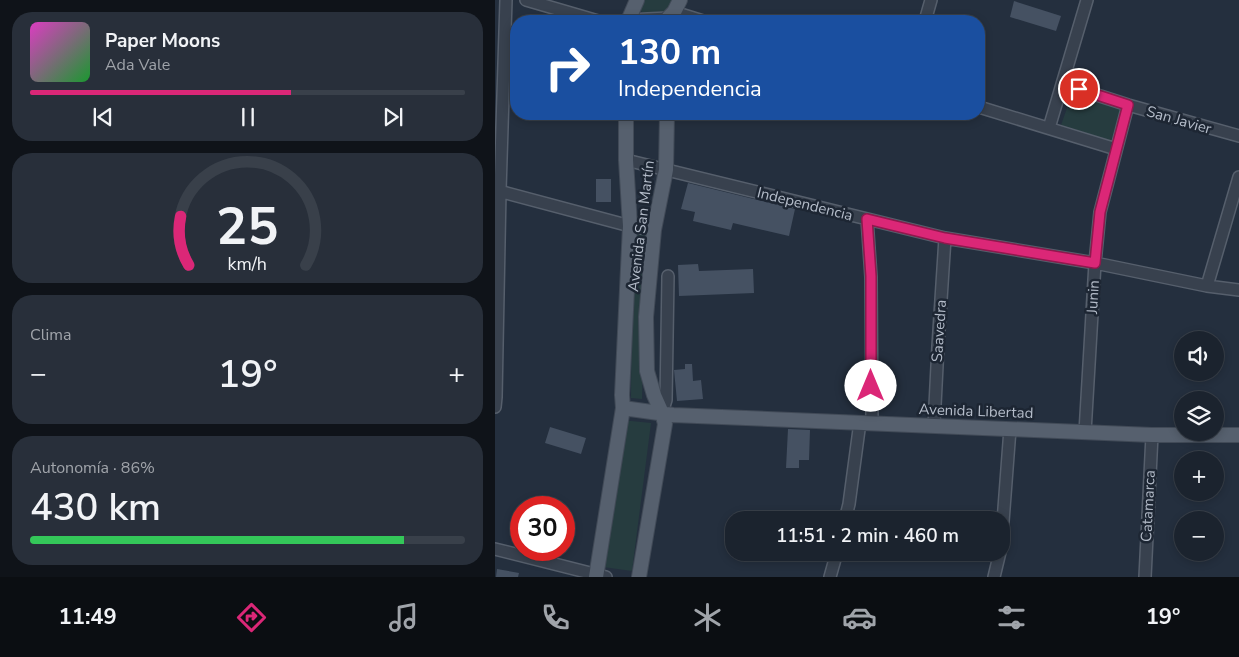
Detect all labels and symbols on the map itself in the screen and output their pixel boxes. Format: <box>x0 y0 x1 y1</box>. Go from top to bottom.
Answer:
pin <box>1058 68 1100 110</box>
street label: San Javier <box>1144 101 1214 139</box>
street label: Avenida San Martín <box>623 159 659 293</box>
street label: Independencia <box>755 182 855 226</box>
street label: Junin <box>1082 280 1104 315</box>
street label: Saavedra <box>927 299 951 363</box>
position arrow <box>844 359 896 411</box>
street label: Avenida Libertad <box>918 399 1034 423</box>
street label: Catamarca <box>1136 470 1160 542</box>
speed limit sign: 30 <box>510 496 575 561</box>

